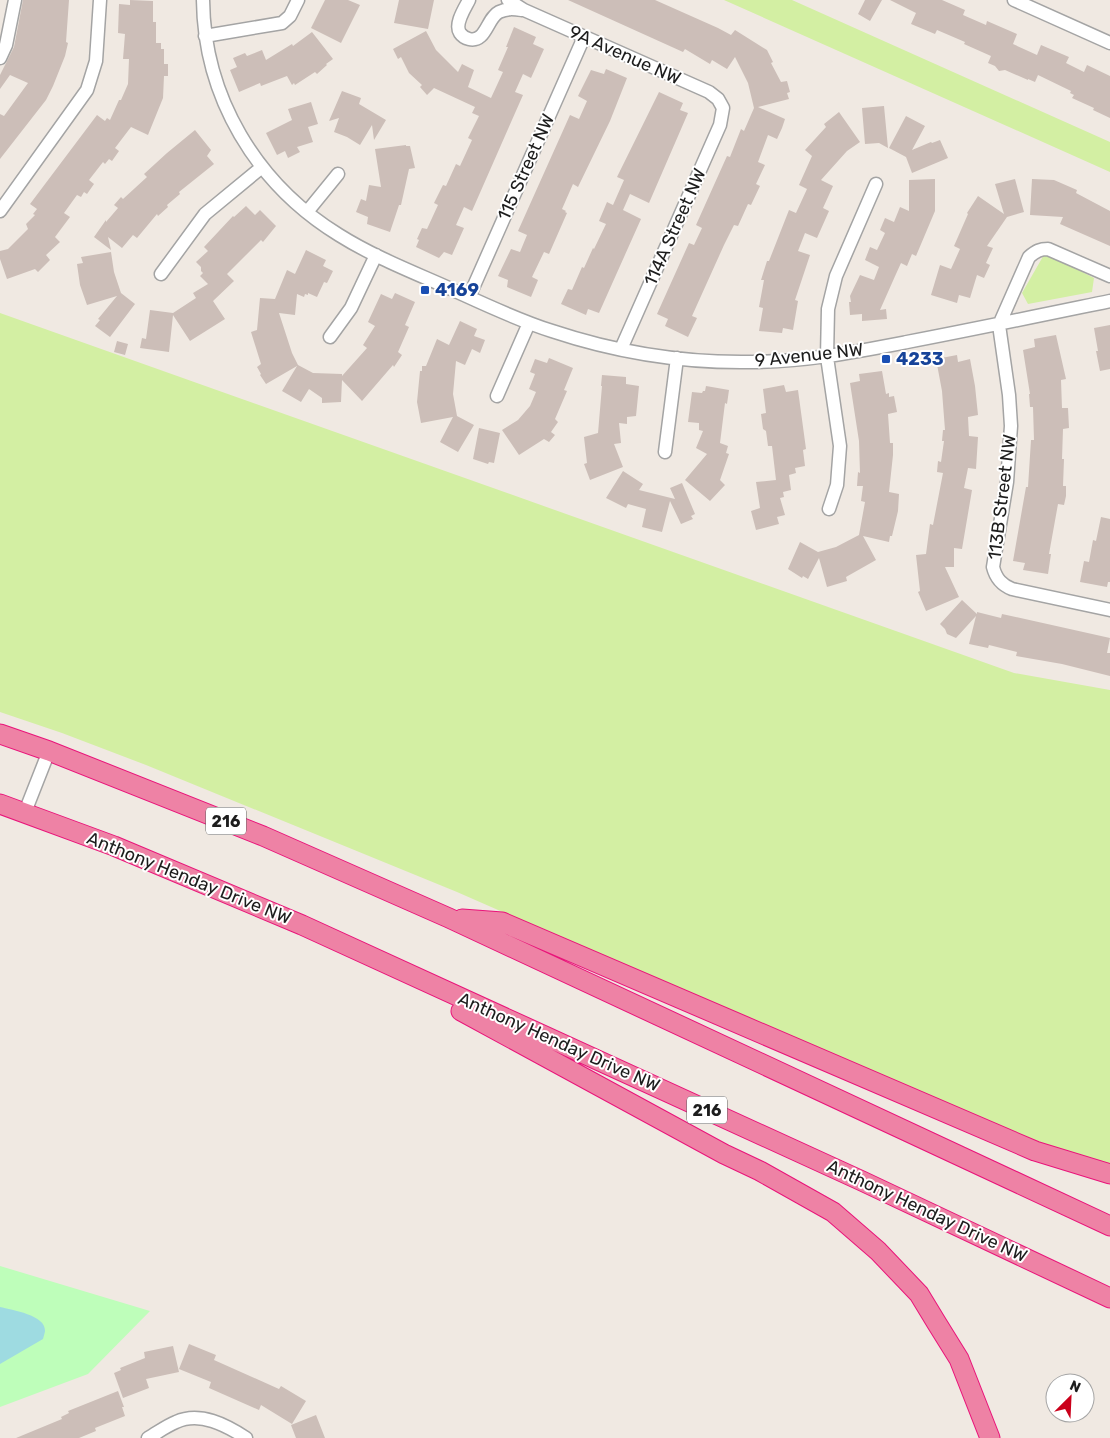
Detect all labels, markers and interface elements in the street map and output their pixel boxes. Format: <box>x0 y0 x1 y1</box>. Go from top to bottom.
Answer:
street label: 9A Avenue NW <box>566 21 684 89</box>
street label: 115 Street NW <box>493 111 559 223</box>
street label: 114A Street NW <box>639 165 711 289</box>
place label: 4169 <box>435 279 479 301</box>
marker: 4169 <box>419 284 431 296</box>
street label: 9 Avenue NW <box>754 338 864 372</box>
place label: 4233 <box>896 348 944 370</box>
marker: 4233 <box>880 353 892 365</box>
street label: 113B Street NW <box>983 433 1021 561</box>
road number: 216 <box>206 808 246 834</box>
street label: Anthony Henday Drive NW <box>84 827 294 929</box>
street label: Anthony Henday Drive NW <box>455 988 663 1096</box>
road number: 216 <box>687 1096 727 1124</box>
street label: Anthony Henday Drive NW <box>823 1155 1031 1267</box>
north arrow <box>1045 1373 1095 1423</box>
text: N <box>1067 1377 1083 1396</box>

